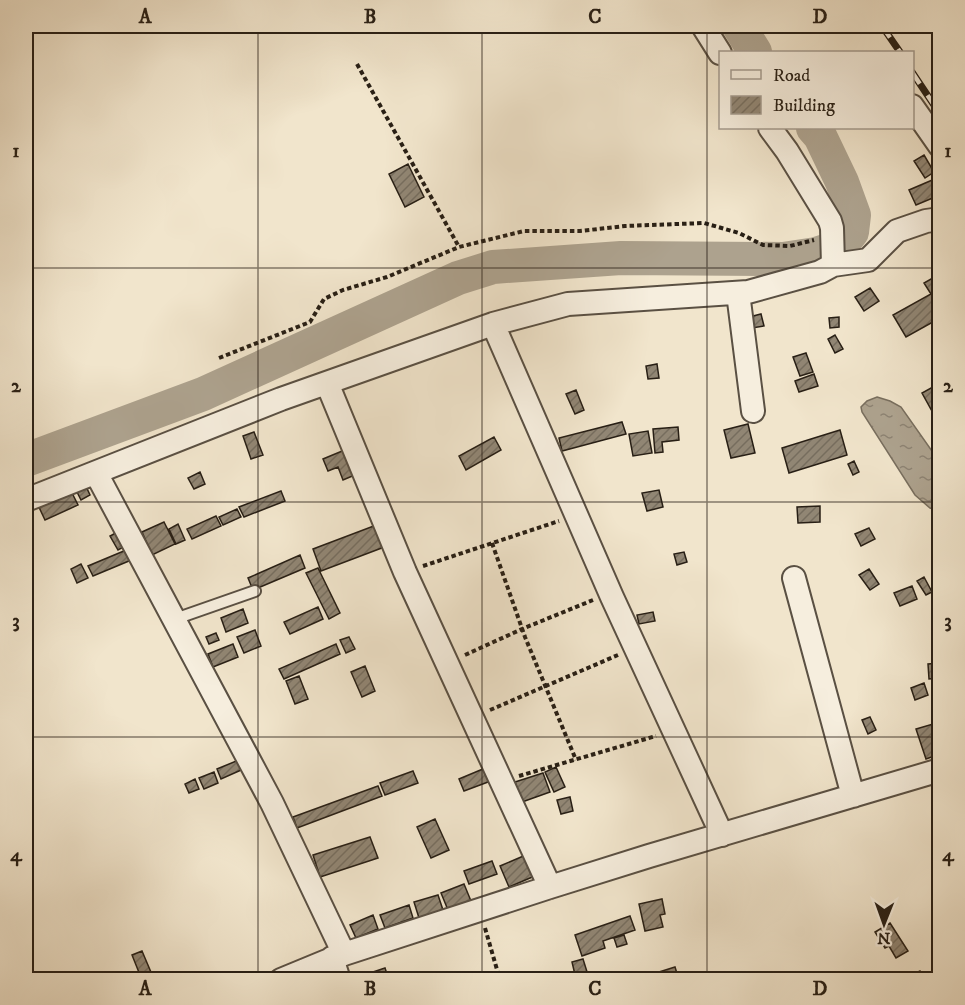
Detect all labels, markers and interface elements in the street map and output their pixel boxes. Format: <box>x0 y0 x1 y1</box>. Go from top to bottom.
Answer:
text: A <box>138 5 153 30</box>
text: B <box>364 5 376 30</box>
text: C <box>588 5 602 30</box>
text: D <box>813 5 828 30</box>
legend <box>719 51 914 129</box>
text: Road <box>773 65 810 87</box>
text: Building <box>773 95 835 117</box>
text: 1 <box>12 139 20 164</box>
text: 1 <box>944 139 952 164</box>
text: 2 <box>11 374 22 399</box>
text: 2 <box>943 374 954 399</box>
text: 3 <box>12 609 20 634</box>
text: 3 <box>944 609 952 634</box>
text: 4 <box>10 843 23 868</box>
text: 4 <box>942 843 955 868</box>
north arrow <box>854 894 914 954</box>
text: N <box>877 928 890 948</box>
text: A <box>138 977 153 1002</box>
text: B <box>364 977 376 1002</box>
text: C <box>588 977 602 1002</box>
text: D <box>813 977 828 1002</box>

